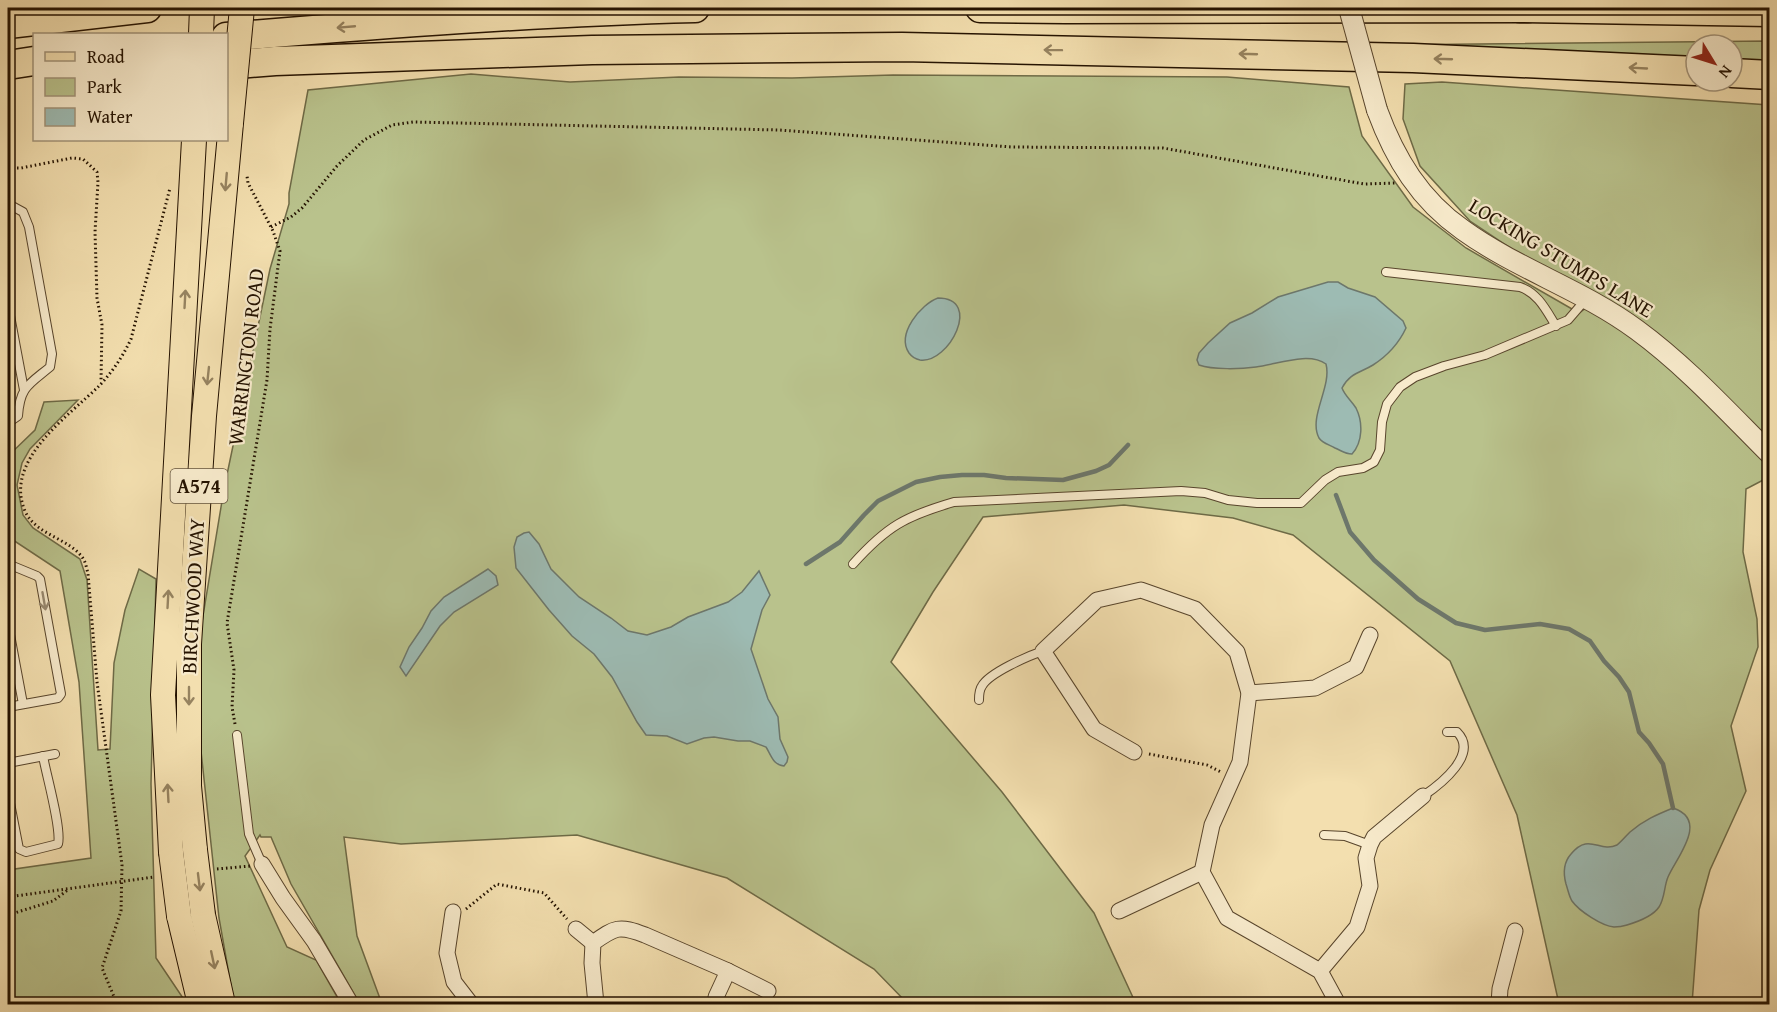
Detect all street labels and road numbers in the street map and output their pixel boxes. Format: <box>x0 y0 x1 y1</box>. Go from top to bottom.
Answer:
street label: LOCKING STUMPS LANE <box>1463 190 1660 325</box>
street label: WARRINGTON ROAD <box>219 267 272 447</box>
road number: A574 <box>170 469 228 503</box>
street label: BIRCHWOOD WAY <box>173 517 212 675</box>

